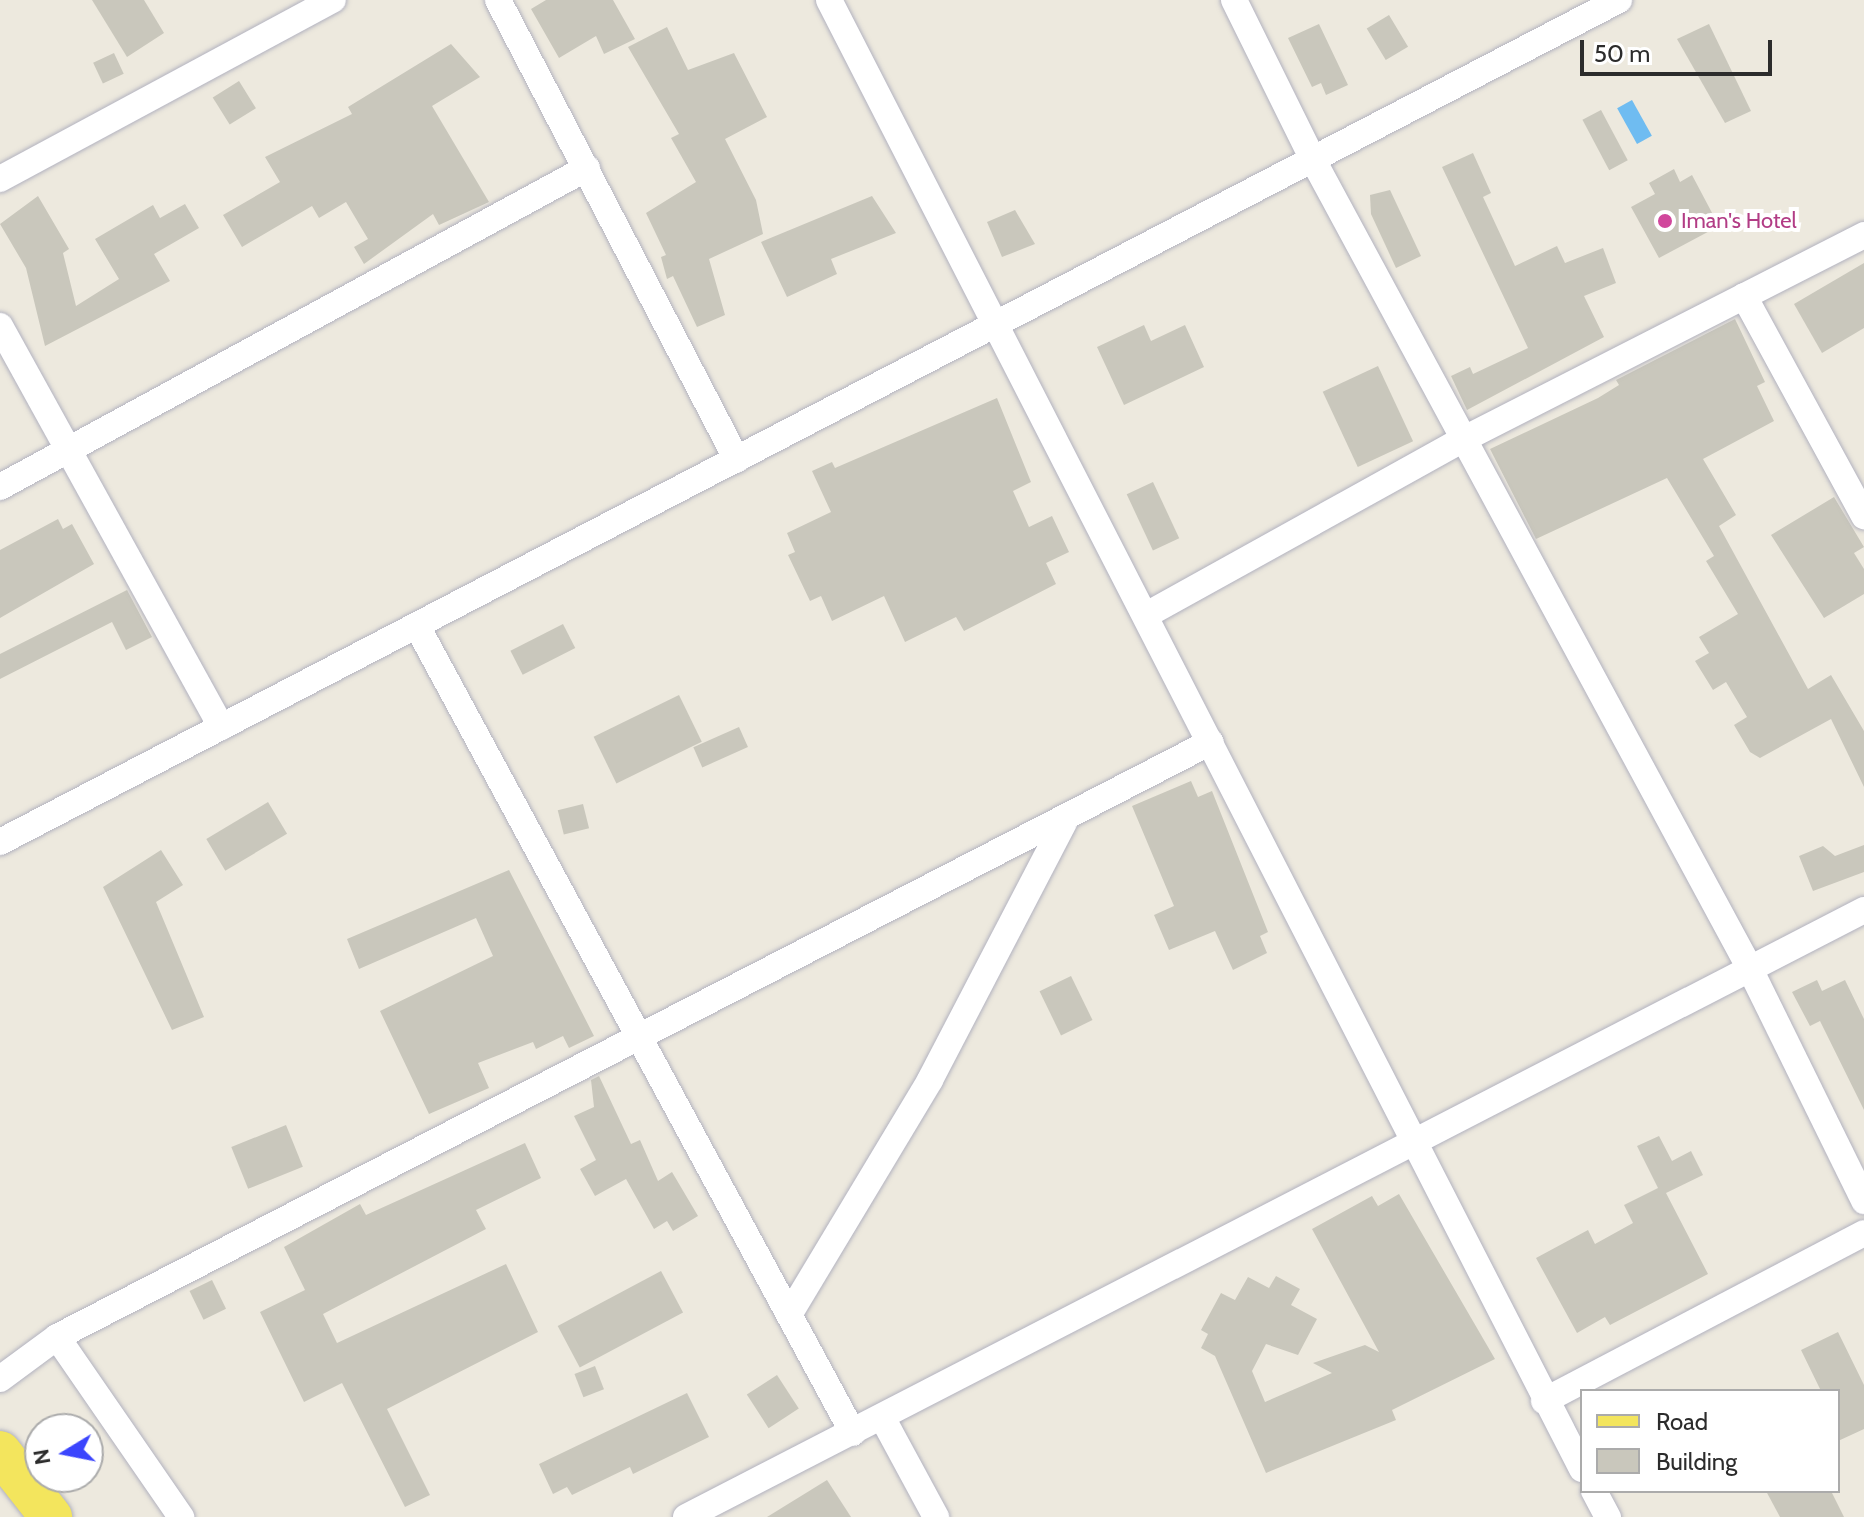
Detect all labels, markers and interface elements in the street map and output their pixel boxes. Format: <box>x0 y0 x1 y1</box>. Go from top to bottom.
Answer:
scale bar <box>1584 24 1776 74</box>
text: 50 m <box>1594 39 1650 68</box>
place label: Iman's Hotel <box>1681 208 1797 234</box>
marker: Iman's Hotel <box>1656 212 1674 230</box>
legend <box>1580 1389 1840 1493</box>
text: Road <box>1656 1407 1708 1436</box>
north arrow <box>24 1413 104 1493</box>
text: N <box>27 1447 56 1467</box>
text: Building <box>1656 1447 1737 1476</box>

